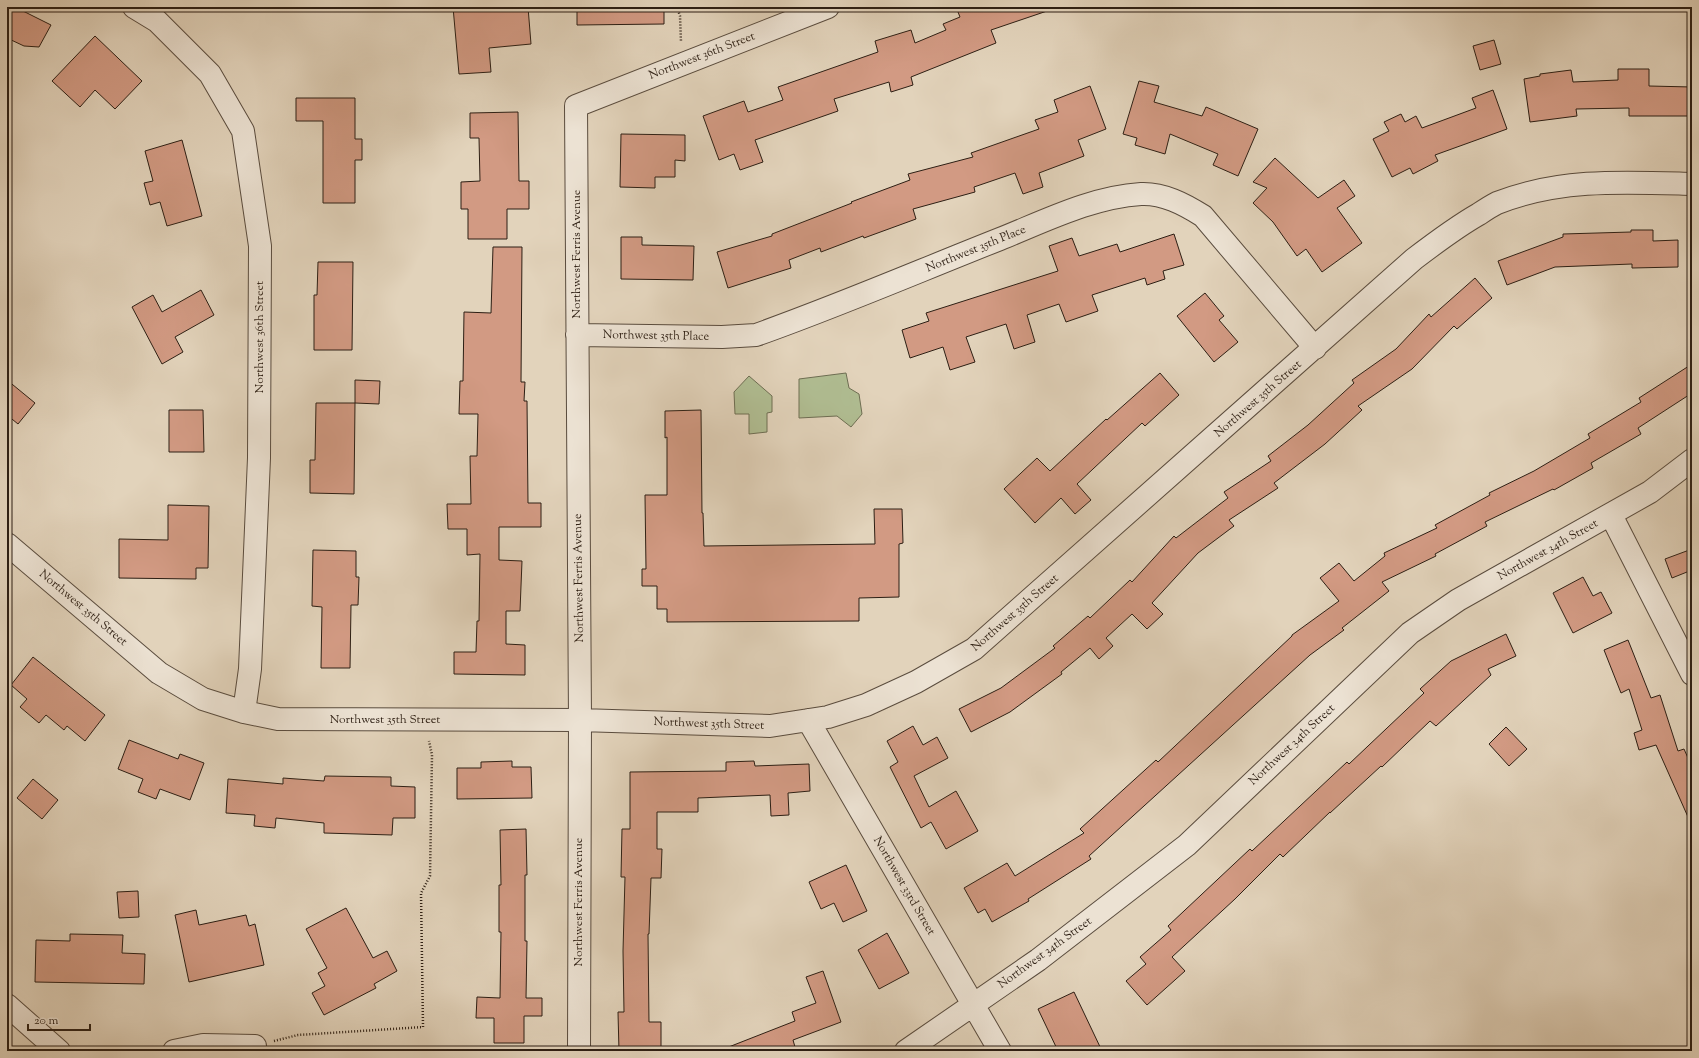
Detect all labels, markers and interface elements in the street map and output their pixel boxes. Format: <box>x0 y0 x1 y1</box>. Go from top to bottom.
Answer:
street label: Northwest 36th Street <box>646 27 758 85</box>
street label: Northwest Ferris Avenue <box>568 189 586 318</box>
street label: Northwest 35th Place <box>923 221 1029 277</box>
street label: Northwest 36th Street <box>251 281 269 393</box>
street label: Northwest 35th Place <box>603 326 710 346</box>
street label: Northwest 35th Street <box>1210 356 1306 442</box>
street label: Northwest Ferris Avenue <box>569 513 589 643</box>
street label: Northwest 34th Street <box>1494 515 1602 585</box>
street label: Northwest 35th Street <box>35 566 131 650</box>
street label: Northwest 35th Street <box>967 570 1063 656</box>
street label: Northwest 34th Street <box>1245 700 1339 790</box>
street label: Northwest 35th Street <box>330 711 440 729</box>
street label: Northwest 35th Street <box>653 713 765 735</box>
street label: Northwest 33rd Street <box>868 833 940 939</box>
street label: Northwest Ferris Avenue <box>570 837 588 966</box>
street label: Northwest 34th Street <box>994 913 1096 993</box>
scale bar <box>28 1006 90 1032</box>
text: 20 m <box>34 1012 59 1030</box>

